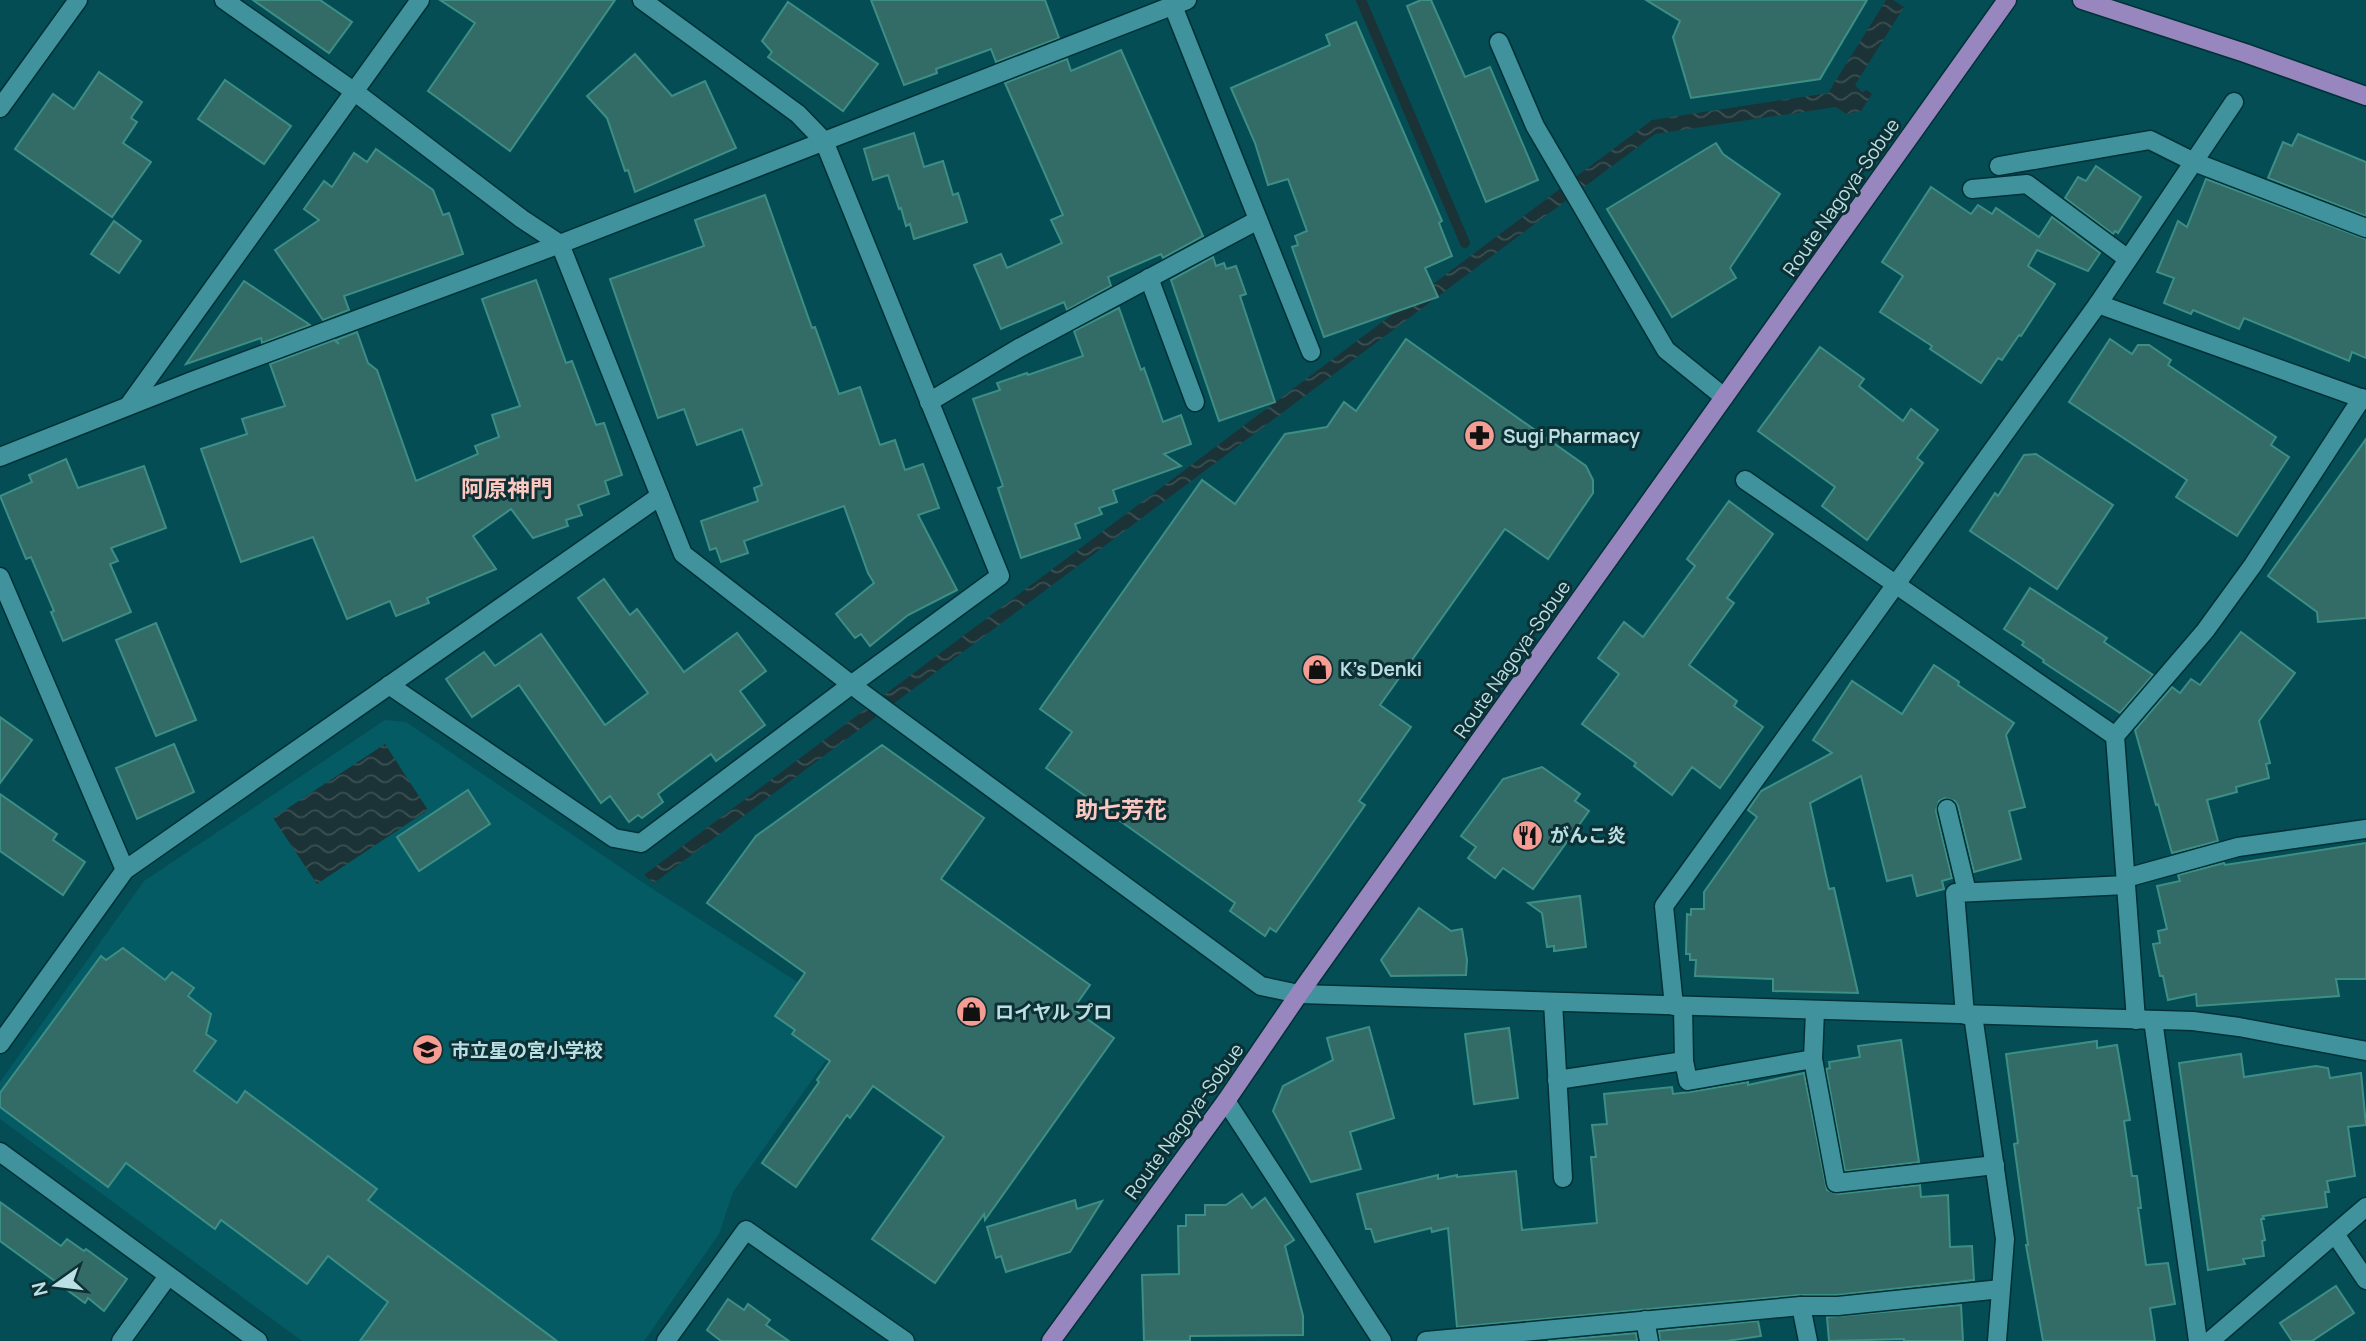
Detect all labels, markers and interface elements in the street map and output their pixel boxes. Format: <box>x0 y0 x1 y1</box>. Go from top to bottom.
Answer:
street label: Route Nagoya-Sobue <box>1777 113 1905 281</box>
pharmacy icon: Sugi Pharmacy <box>1463 419 1497 453</box>
place label: Sugi Pharmacy <box>1503 423 1640 449</box>
district label: 阿原神門 <box>461 472 553 504</box>
street label: Route Nagoya-Sobue <box>1448 575 1576 743</box>
shop icon: K's Denki <box>1300 652 1334 686</box>
place label: K's Denki <box>1340 656 1422 682</box>
district label: 助七芳花 <box>1075 793 1167 825</box>
restaurant icon: がんこ炎 <box>1510 818 1544 852</box>
place label: がんこ炎 <box>1550 822 1626 848</box>
shop icon: ロイヤル プロ <box>955 995 989 1029</box>
place label: ロイヤル プロ <box>995 999 1112 1025</box>
school or university icon: 市立星の宮小学校 <box>411 1033 445 1067</box>
place label: 市立星の宮小学校 <box>451 1037 603 1063</box>
street label: Route Nagoya-Sobue <box>1119 1038 1249 1204</box>
north arrow <box>21 1250 91 1320</box>
text: N <box>25 1279 54 1299</box>

